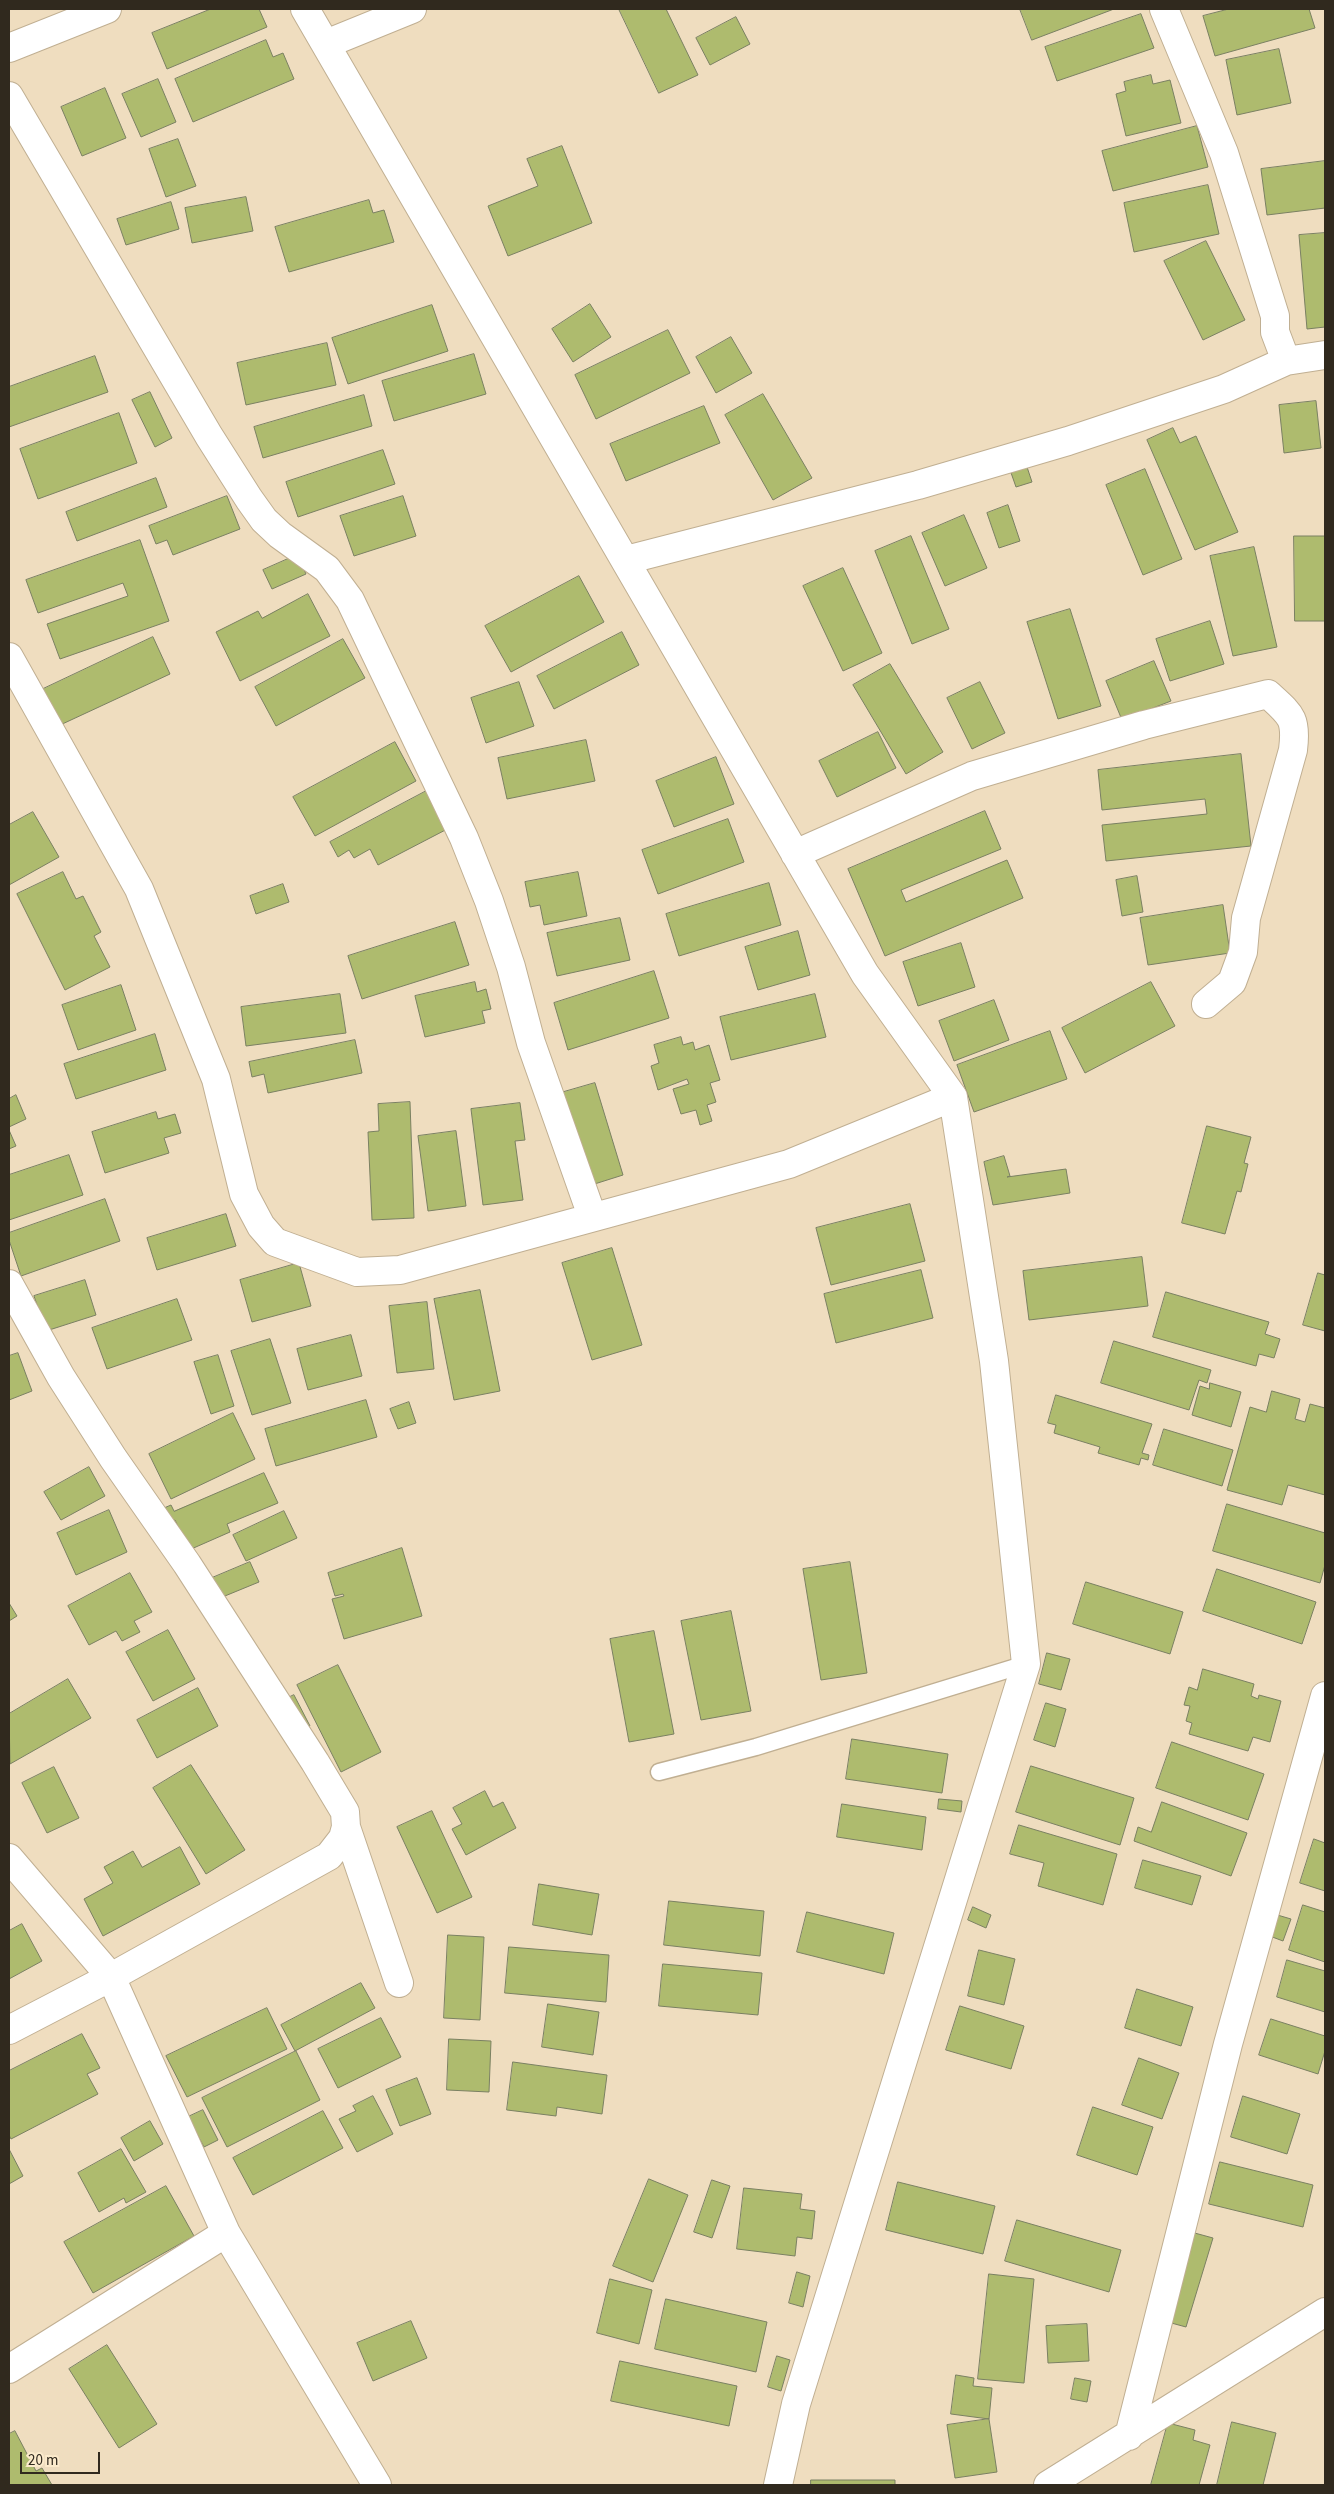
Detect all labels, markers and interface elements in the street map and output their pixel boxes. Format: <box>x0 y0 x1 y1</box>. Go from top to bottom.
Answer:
scale bar <box>22 2442 102 2474</box>
text: 20 m <box>28 2450 58 2471</box>

